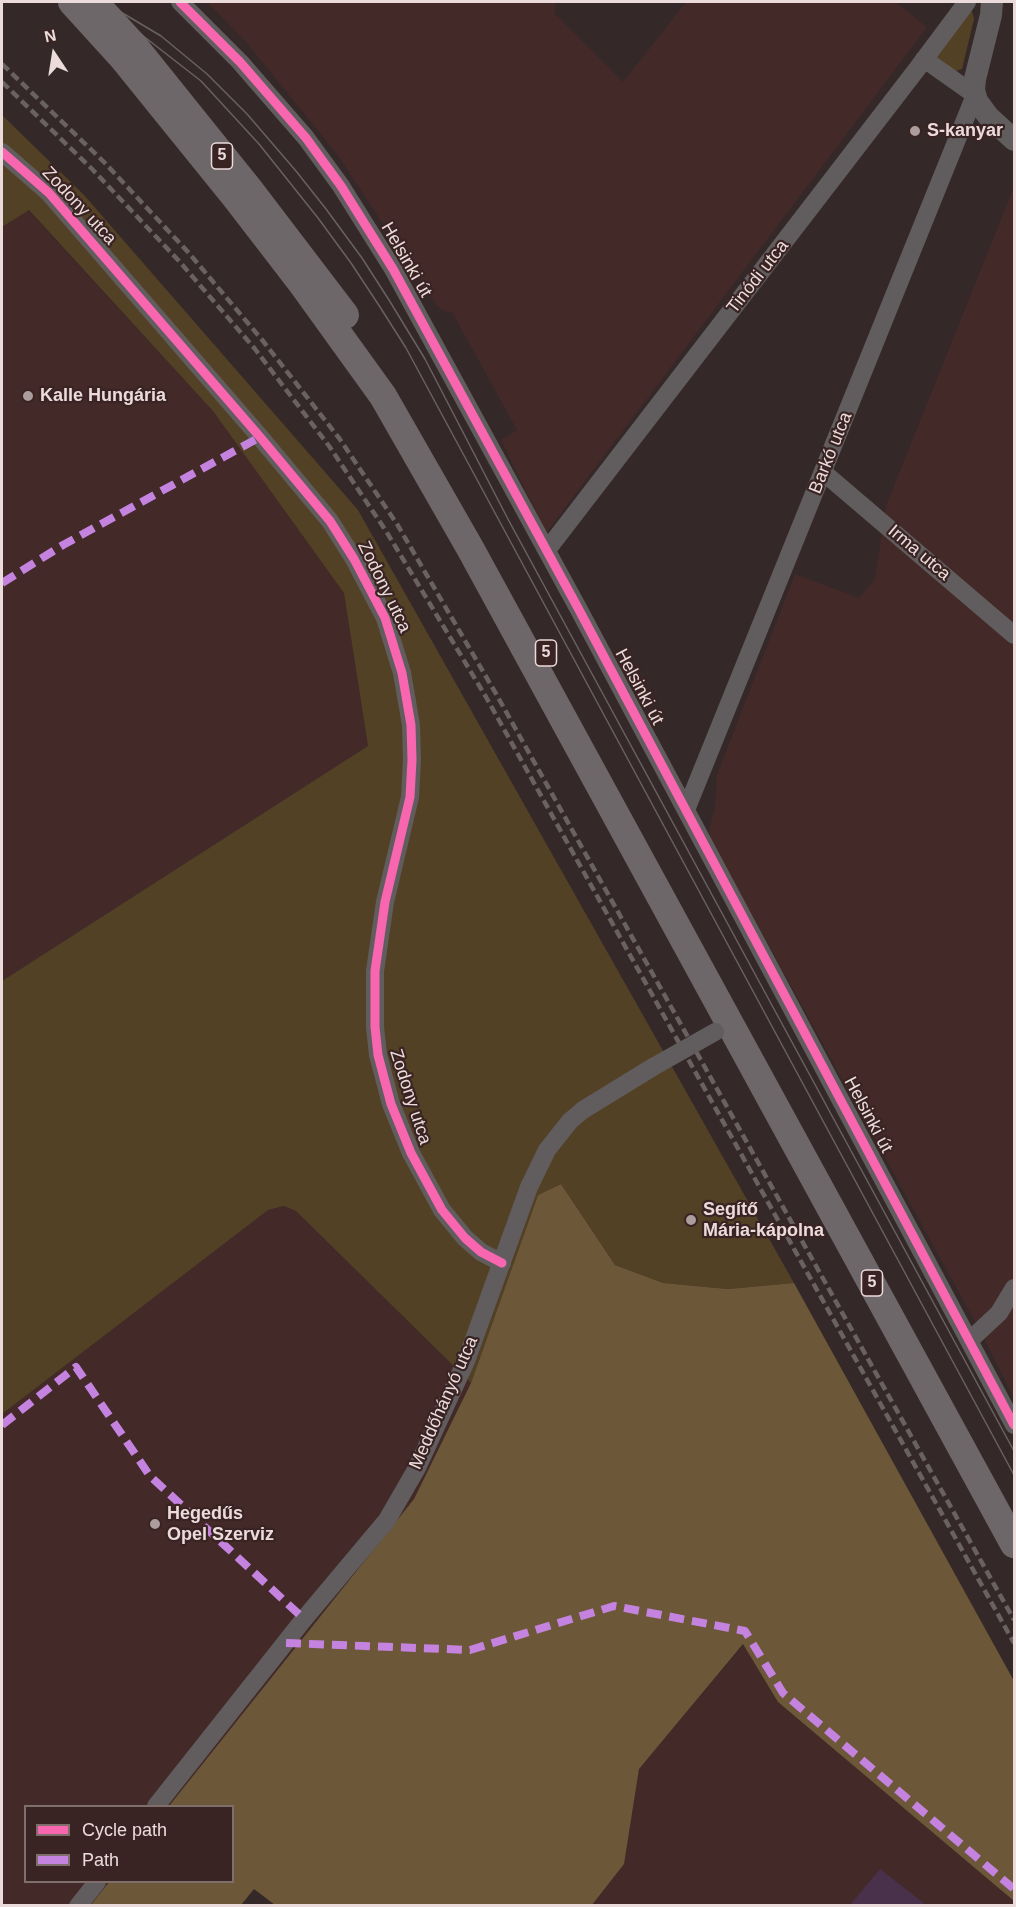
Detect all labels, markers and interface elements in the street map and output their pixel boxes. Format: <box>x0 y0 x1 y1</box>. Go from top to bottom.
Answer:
north arrow <box>24 24 84 84</box>
text: N <box>43 26 58 45</box>
place label: S-kanyar <box>927 120 1003 142</box>
marker: S-kanyar <box>908 124 922 138</box>
road number: 5 <box>212 143 232 169</box>
street label: Zodony utca <box>37 162 121 250</box>
street label: Helsinki út <box>376 219 436 301</box>
street label: Tinódi utca <box>723 236 793 318</box>
place label: Kalle Hungária <box>40 385 166 407</box>
marker: Kalle Hungária <box>21 389 35 403</box>
street label: Barkó utca <box>805 409 857 497</box>
street label: Irma utca <box>883 521 955 585</box>
street label: Zodony utca <box>353 538 415 636</box>
road number: 5 <box>536 640 556 666</box>
street label: Helsinki út <box>610 645 668 729</box>
street label: Zodony utca <box>384 1047 436 1147</box>
street label: Helsinki út <box>839 1073 897 1157</box>
place label: Segítő Mária-kápolna <box>703 1199 824 1242</box>
marker: Segítő Mária-kápolna <box>684 1213 698 1227</box>
road number: 5 <box>862 1270 882 1296</box>
street label: Meddőhányó utca <box>405 1333 483 1473</box>
place label: Hegedűs Opel Szerviz <box>167 1503 274 1546</box>
marker: Hegedűs Opel Szerviz <box>148 1517 162 1531</box>
legend <box>24 1805 234 1883</box>
text: Cycle path <box>82 1820 167 1840</box>
text: Path <box>82 1850 119 1870</box>

